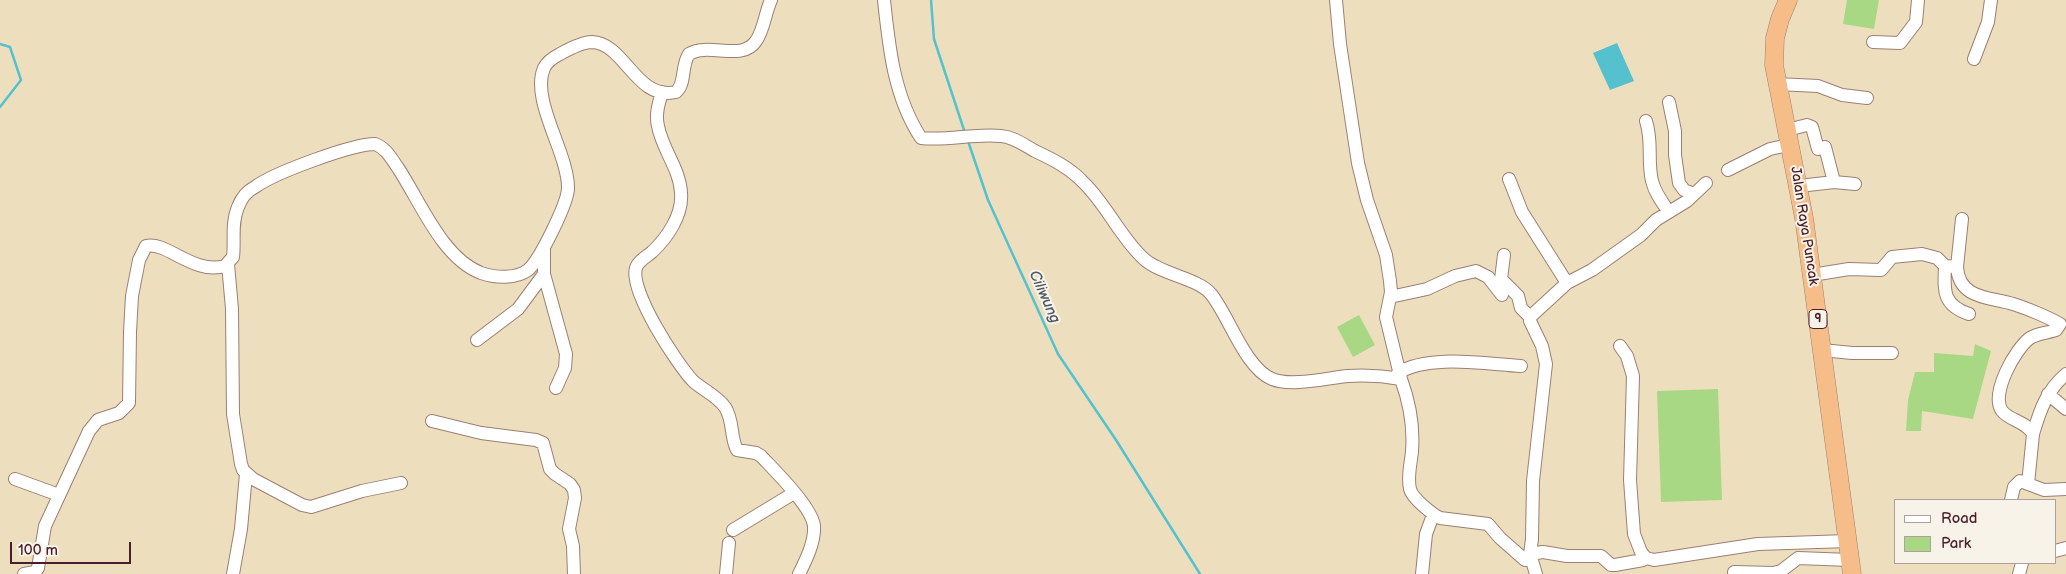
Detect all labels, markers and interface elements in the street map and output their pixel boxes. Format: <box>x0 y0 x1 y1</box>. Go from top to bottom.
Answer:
street label: Jalan Raya Puncak <box>1786 166 1822 286</box>
water label: Ciliwung <box>1024 268 1064 326</box>
road number: 9 <box>1809 310 1827 328</box>
legend <box>1894 499 2056 564</box>
text: Road <box>1941 509 1977 528</box>
scale bar <box>12 532 134 564</box>
text: Park <box>1941 534 1971 553</box>
text: 100 m <box>18 541 58 560</box>

